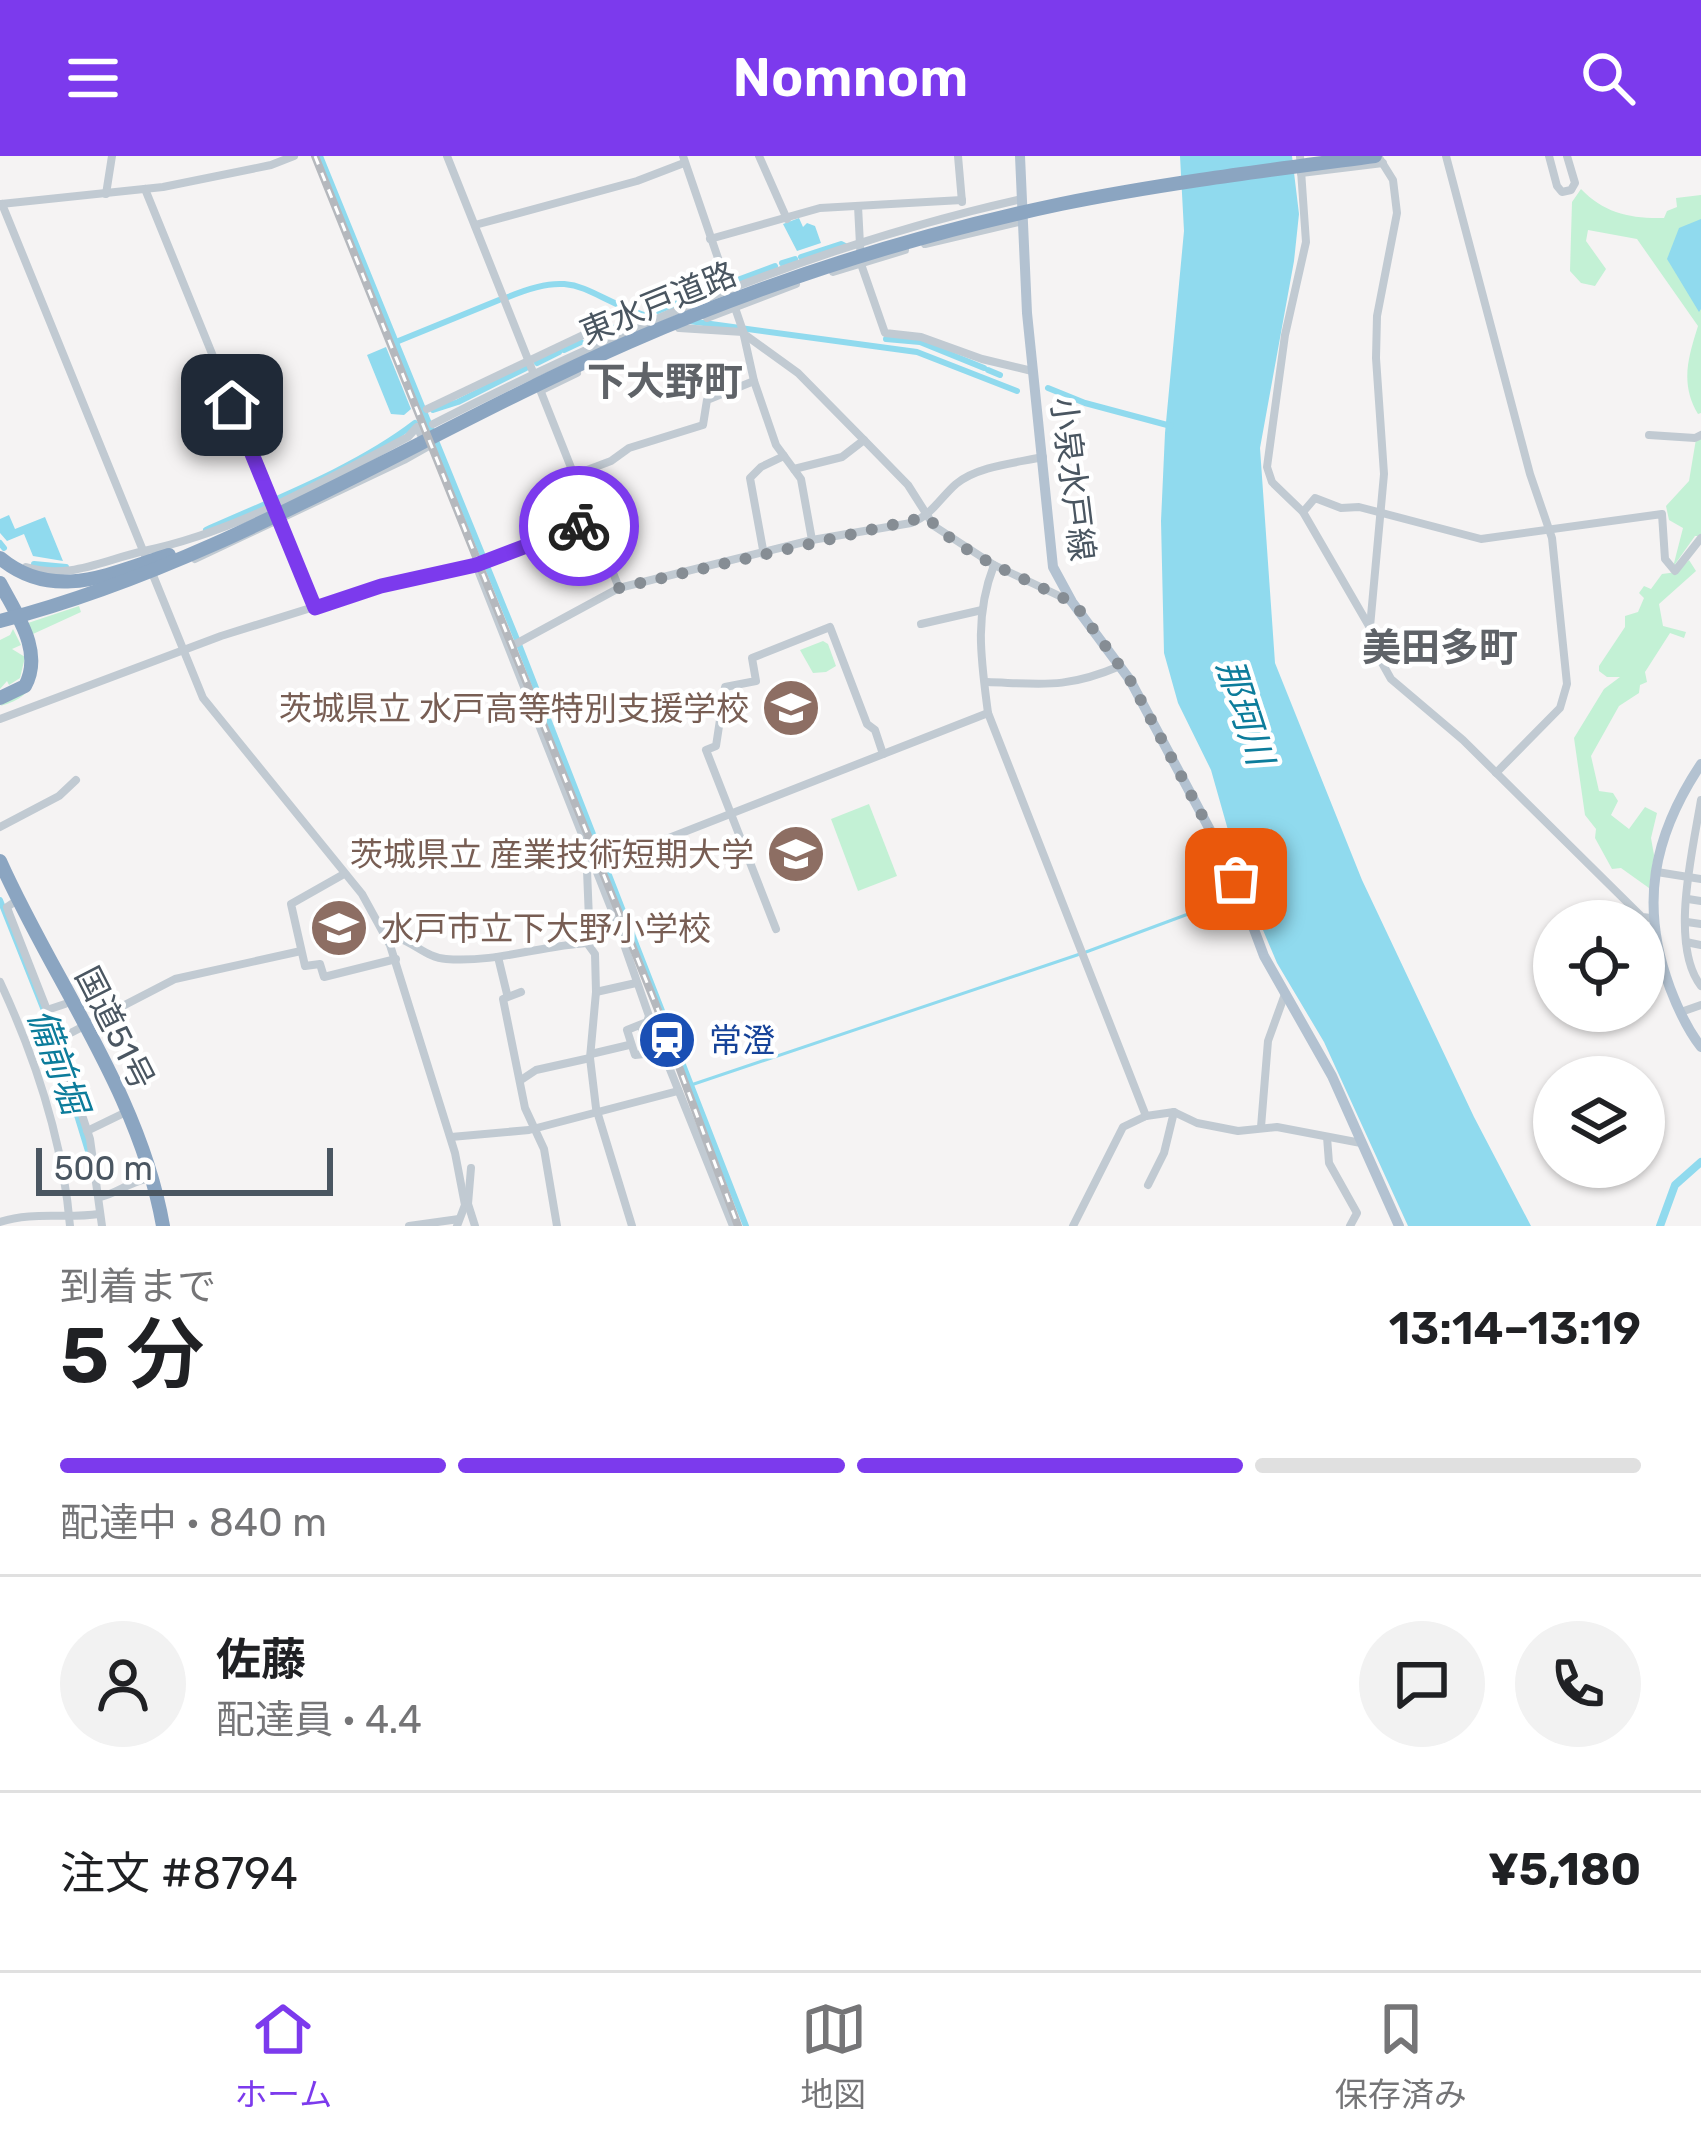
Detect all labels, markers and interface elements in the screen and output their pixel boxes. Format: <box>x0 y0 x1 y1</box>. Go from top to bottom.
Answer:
icon: menu <box>60 45 126 111</box>
icon: search <box>1575 45 1641 111</box>
text: Nomnom <box>733 46 968 110</box>
street label: 東水戸道路 <box>574 254 742 352</box>
pin <box>181 354 283 456</box>
district label: 下大野町 <box>587 359 743 405</box>
icon: home <box>199 372 265 438</box>
street label: 小泉水戸線 <box>1044 395 1102 563</box>
courier <box>519 466 639 586</box>
icon: bike <box>546 493 612 559</box>
district label: 美田多町 <box>1362 625 1518 671</box>
water label: 那珂川 <box>1208 654 1283 774</box>
school or university icon: 茨城県立 水戸高等特別支援学校 <box>760 677 822 739</box>
place label: 茨城県立 水戸高等特別支援学校 <box>279 689 749 728</box>
school or university icon: 茨城県立 産業技術短期大学 <box>765 823 827 885</box>
pin <box>1185 828 1287 930</box>
place label: 茨城県立 産業技術短期大学 <box>350 835 754 874</box>
icon: bag <box>1203 846 1269 912</box>
school or university icon: 水戸市立下大野小学校 <box>308 897 370 959</box>
map controls <box>1533 900 1665 1188</box>
button: locate <box>1533 900 1665 1032</box>
place label: 水戸市立下大野小学校 <box>381 909 711 948</box>
street label: 国道51号 <box>68 960 162 1096</box>
water label: 備前堀 <box>19 1003 98 1124</box>
station icon: 常澄 <box>636 1009 698 1071</box>
place label: 常澄 <box>709 1021 775 1060</box>
button: layers <box>1533 1056 1665 1188</box>
scale bar <box>36 1142 333 1195</box>
text: 500 m <box>54 1149 153 1188</box>
text: 到着まで <box>60 1264 216 1310</box>
text: 13:14–13:19 <box>1389 1302 1641 1355</box>
text: 5 分 <box>60 1309 205 1402</box>
text: 配達中 · 840 m <box>60 1500 327 1546</box>
button: person <box>60 1621 186 1747</box>
button: chat <box>1359 1621 1485 1747</box>
button: phone <box>1515 1621 1641 1747</box>
text: 佐藤 <box>216 1633 306 1686</box>
text: 配達員 · 4.4 <box>216 1697 422 1743</box>
text: ¥5,180 <box>1488 1843 1641 1896</box>
text: 注文 #8794 <box>60 1847 298 1900</box>
tab: ホーム <box>234 1996 332 2116</box>
tab: 地図 <box>801 1996 867 2116</box>
tab: 保存済み <box>1335 1996 1467 2116</box>

